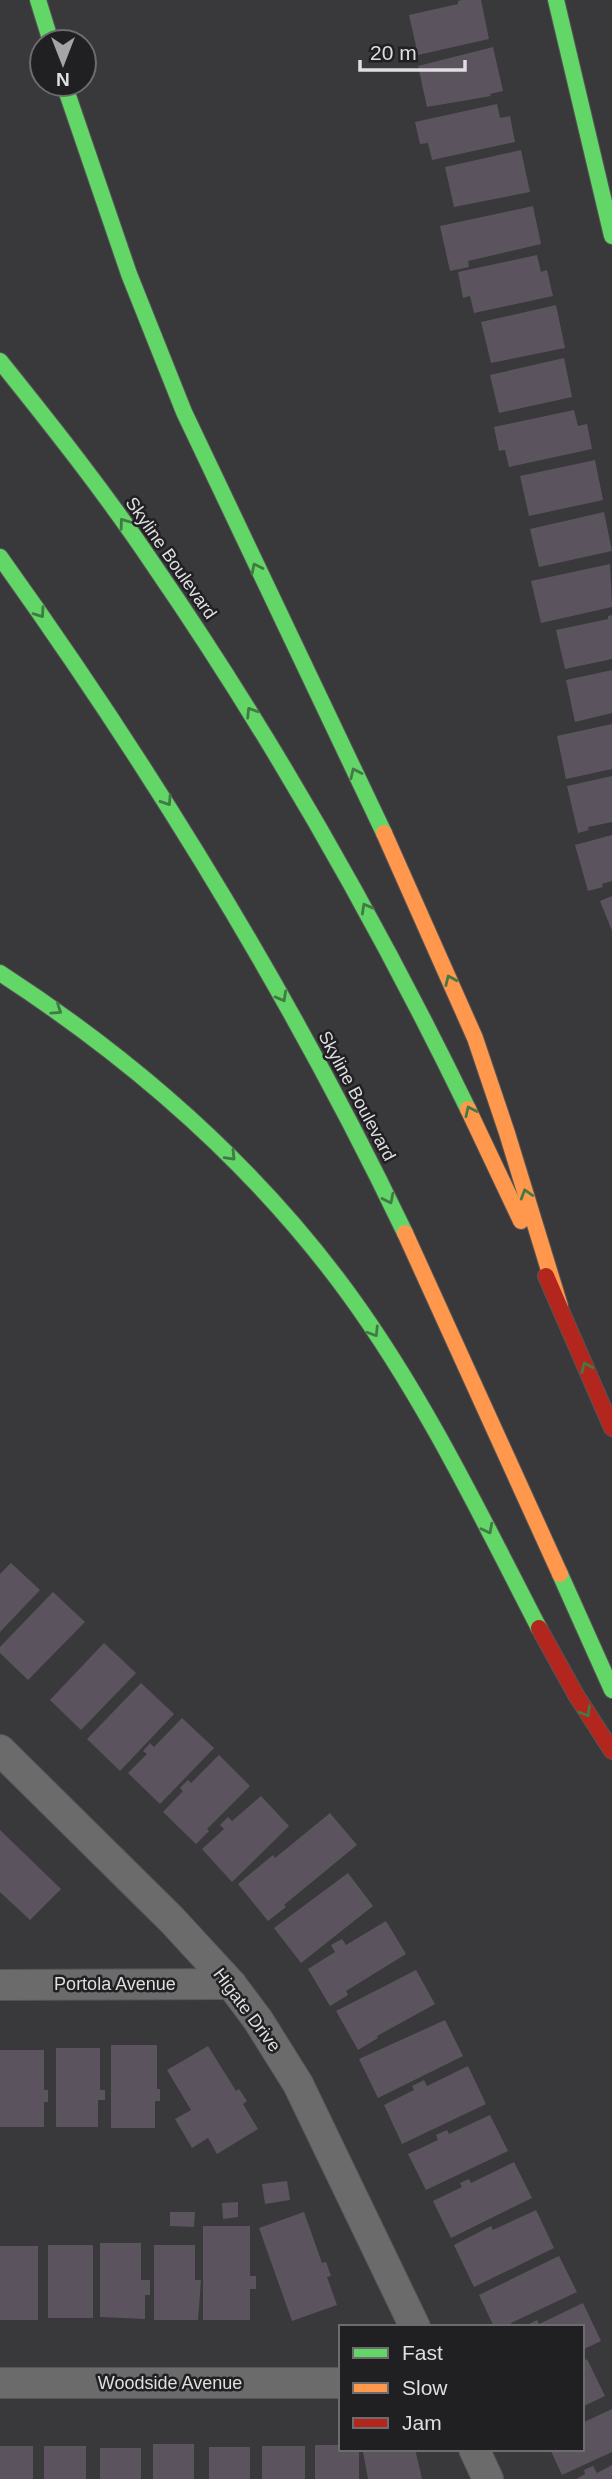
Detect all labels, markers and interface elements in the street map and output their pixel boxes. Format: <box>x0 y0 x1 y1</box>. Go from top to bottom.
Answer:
north arrow <box>28 28 98 98</box>
scale bar <box>360 28 465 72</box>
text: 20 m <box>370 41 417 64</box>
text: N <box>56 69 70 90</box>
street label: Skyline Boulevard <box>121 493 221 623</box>
one-way arrow <box>120 518 132 531</box>
one-way arrow <box>251 563 265 575</box>
one-way arrow <box>32 605 44 618</box>
one-way arrow <box>246 706 259 719</box>
one-way arrow <box>350 768 364 780</box>
one-way arrow <box>159 794 172 807</box>
one-way arrow <box>361 903 374 915</box>
one-way arrow <box>444 975 458 987</box>
one-way arrow <box>274 990 287 1003</box>
one-way arrow <box>49 1002 62 1014</box>
street label: Skyline Boulevard <box>314 1028 400 1164</box>
one-way arrow <box>464 1106 478 1118</box>
one-way arrow <box>223 1148 236 1161</box>
one-way arrow <box>519 1188 534 1200</box>
one-way arrow <box>380 1192 394 1204</box>
one-way arrow <box>366 1325 379 1338</box>
one-way arrow <box>580 1362 594 1374</box>
one-way arrow <box>480 1522 494 1534</box>
one-way arrow <box>578 1704 591 1717</box>
street label: Higate Drive <box>209 1964 285 2056</box>
street label: Portola Avenue <box>54 1974 176 1994</box>
legend <box>339 2325 584 2451</box>
text: Fast <box>402 2341 443 2364</box>
street label: Woodside Avenue <box>98 2373 242 2393</box>
text: Slow <box>402 2376 448 2399</box>
text: Jam <box>402 2411 442 2434</box>

